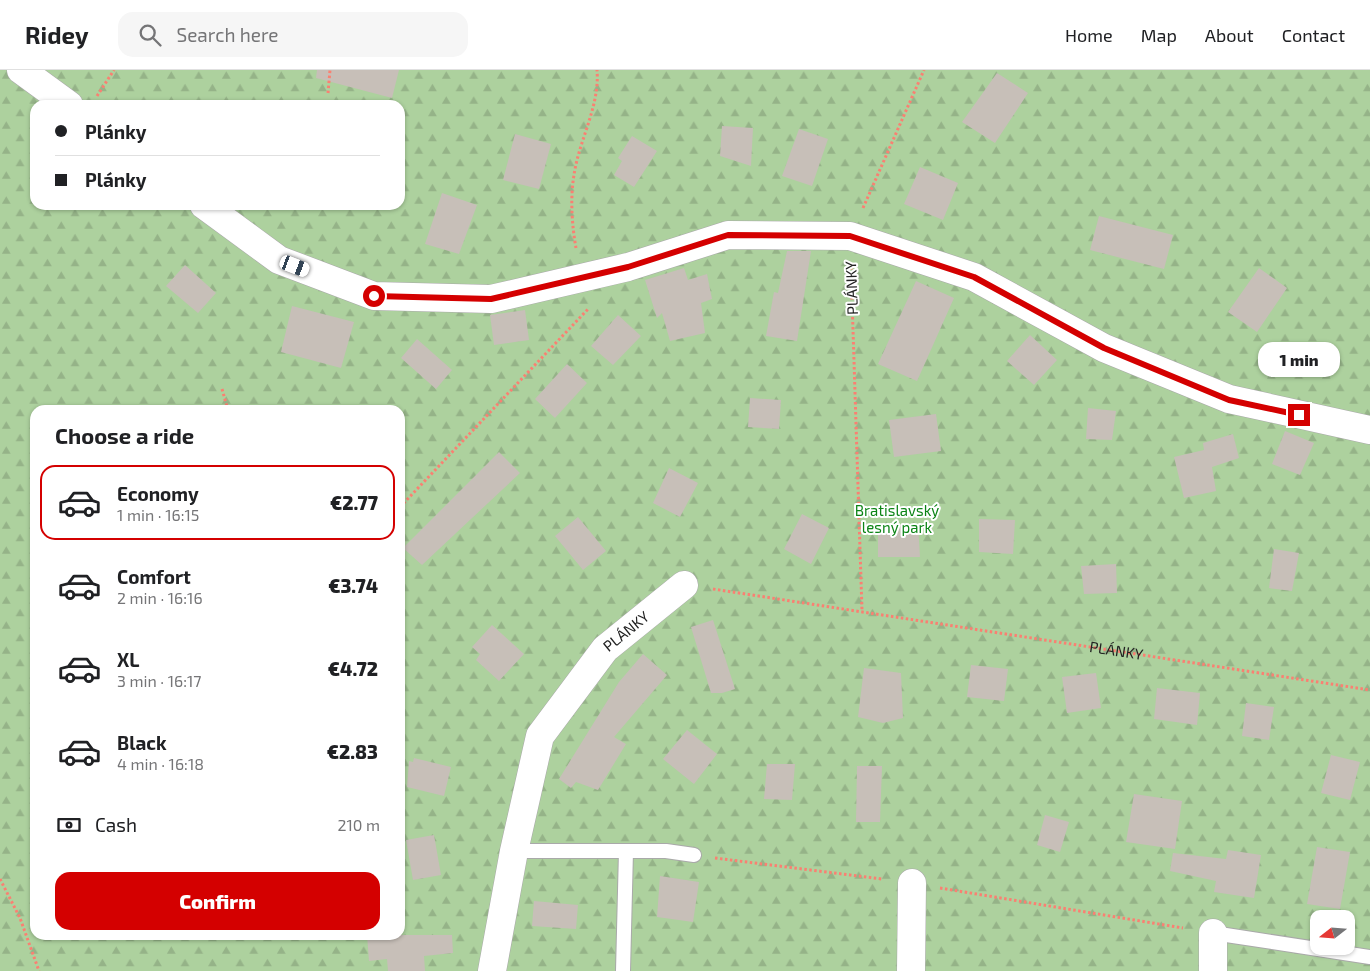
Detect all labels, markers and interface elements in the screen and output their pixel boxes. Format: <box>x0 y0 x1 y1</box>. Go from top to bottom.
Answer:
search box <box>118 12 468 57</box>
text: Ridey <box>25 20 88 49</box>
icon: search <box>136 21 164 49</box>
text: Search here <box>176 23 279 46</box>
text: Home <box>1065 24 1113 46</box>
text: Map <box>1141 24 1177 46</box>
text: About <box>1205 24 1254 46</box>
text: Contact <box>1282 24 1345 46</box>
text: Plánky <box>85 120 147 143</box>
text: Plánky <box>85 168 147 191</box>
car <box>278 254 311 278</box>
street label: PLÁNKY <box>841 260 861 315</box>
route start <box>363 285 385 307</box>
callout: 1 min <box>1258 342 1340 378</box>
text: 1 min <box>1279 350 1319 369</box>
route end <box>1288 404 1310 426</box>
text: Choose a ride <box>55 422 194 448</box>
icon: car <box>57 480 102 525</box>
text: Economy <box>117 482 199 505</box>
text: €2.77 <box>330 491 378 514</box>
park label: Bratislavský lesný park <box>855 501 939 536</box>
text: 1 min · 16:15 <box>117 505 199 524</box>
icon: car <box>57 563 102 608</box>
text: Comfort <box>117 565 191 588</box>
text: €3.74 <box>328 574 378 597</box>
text: 2 min · 16:16 <box>117 588 203 607</box>
street label: PLÁNKY <box>599 607 653 655</box>
street label: PLÁNKY <box>1088 637 1145 663</box>
icon: car <box>57 646 102 691</box>
text: XL <box>117 648 139 671</box>
text: €4.72 <box>328 657 378 680</box>
text: 3 min · 16:17 <box>117 671 202 690</box>
icon: car <box>57 729 102 774</box>
text: Black <box>117 731 167 754</box>
text: €2.83 <box>327 740 378 763</box>
text: 4 min · 16:18 <box>117 754 204 773</box>
icon: cash <box>55 811 83 839</box>
text: Cash <box>95 813 137 836</box>
text: 210 m <box>337 815 380 834</box>
button: Confirm <box>55 872 380 930</box>
north arrow <box>1310 910 1355 955</box>
map controls <box>1310 910 1355 955</box>

